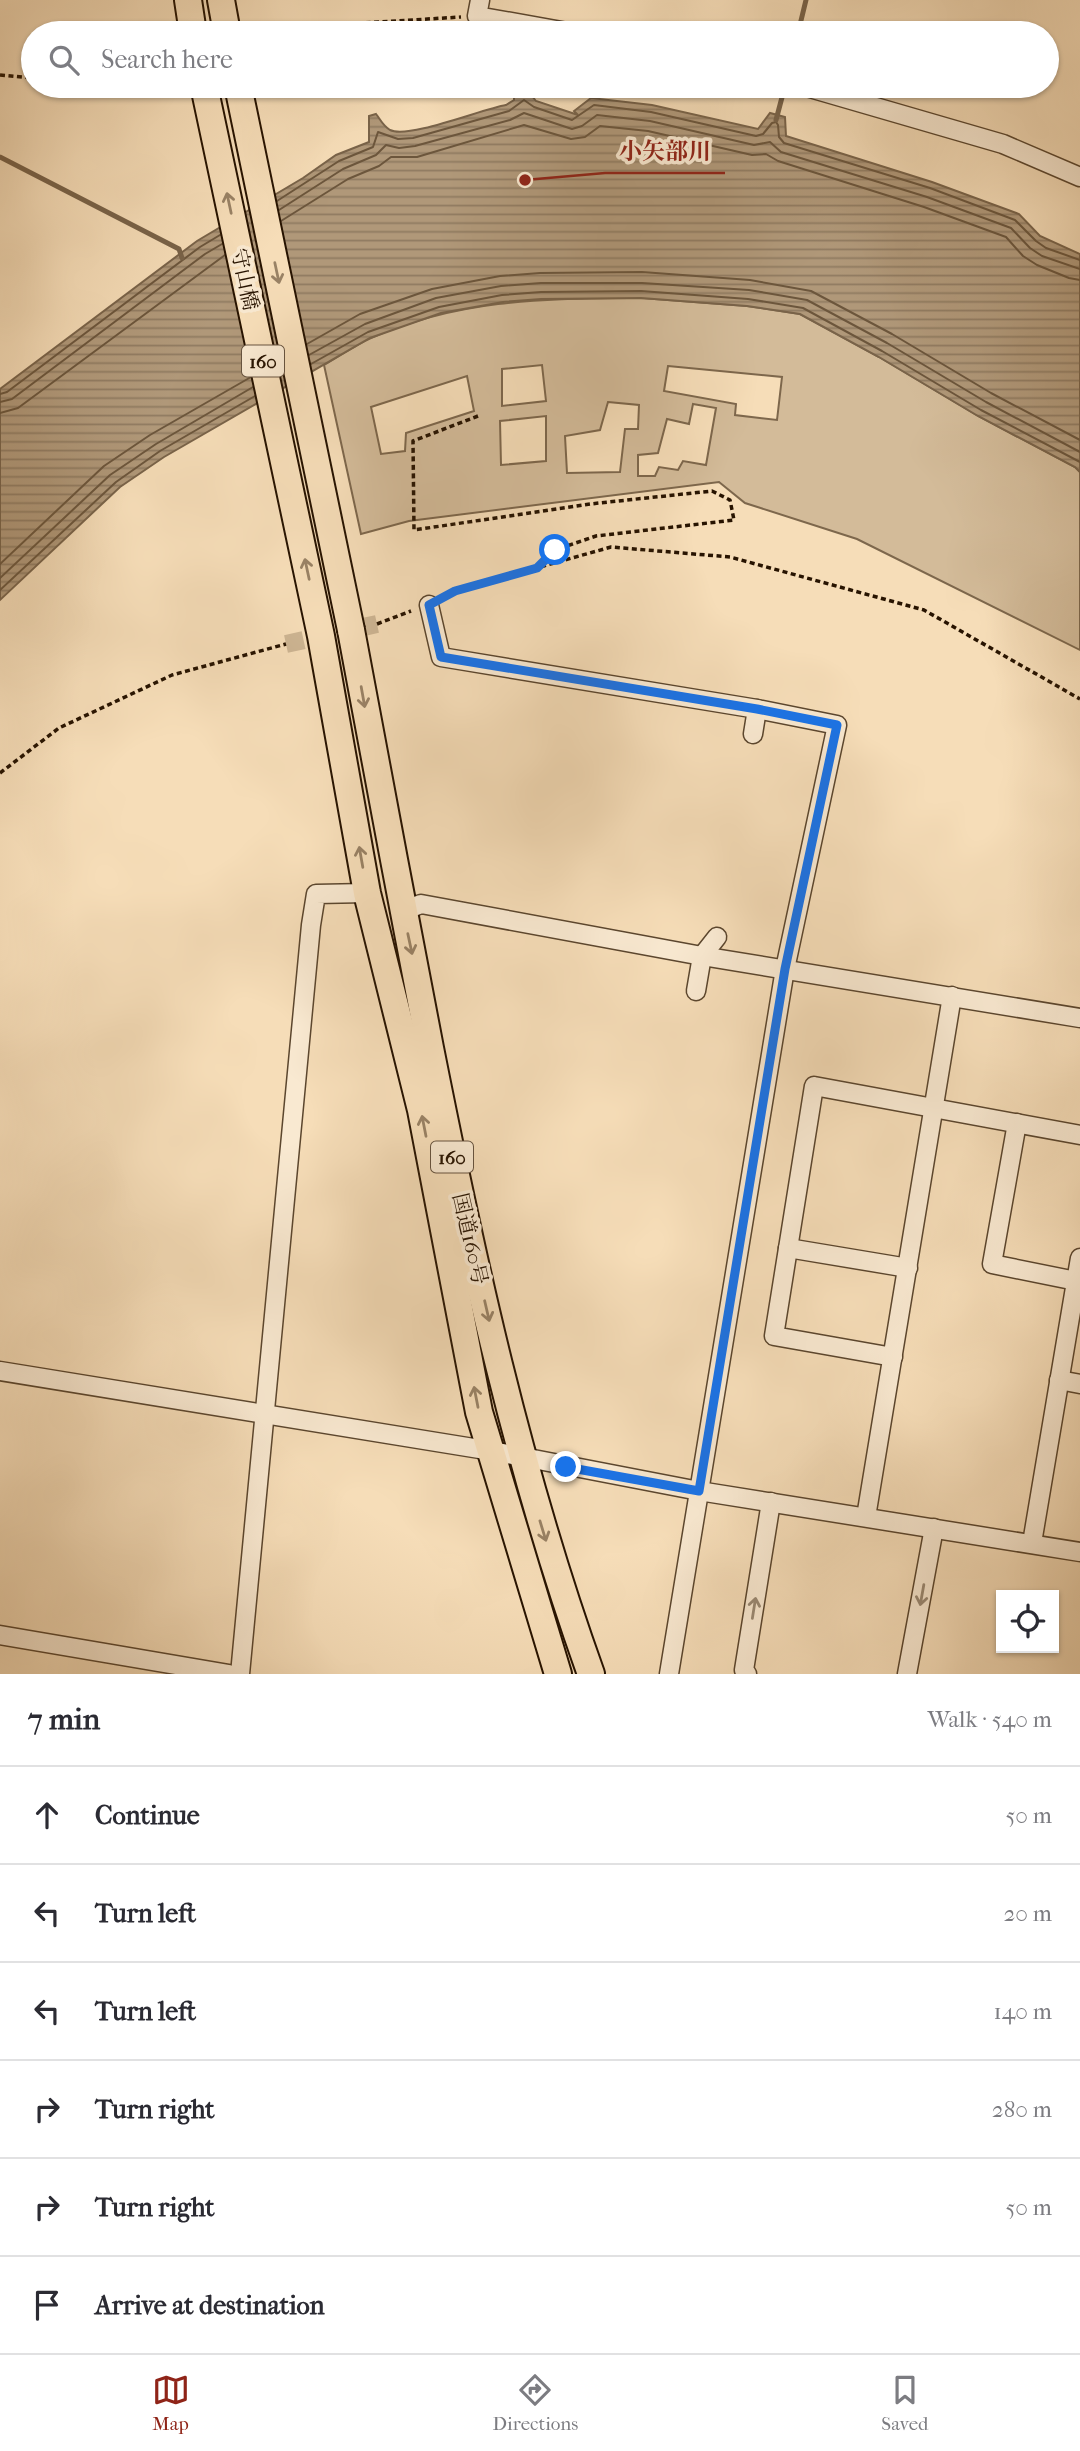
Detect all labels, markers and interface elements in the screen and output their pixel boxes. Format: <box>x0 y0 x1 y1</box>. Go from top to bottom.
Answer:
search box <box>21 21 1059 98</box>
icon: search <box>45 41 83 79</box>
text: Search here <box>101 44 233 75</box>
callout: 小矢部川 <box>605 129 725 173</box>
text: 小矢部川 <box>619 138 711 165</box>
one-way arrow <box>222 192 236 215</box>
street label: 守山橋 <box>227 246 263 312</box>
one-way arrow <box>270 261 284 284</box>
road number: 160 <box>242 346 284 376</box>
route start <box>539 534 570 565</box>
one-way arrow <box>299 558 313 581</box>
one-way arrow <box>357 685 370 708</box>
one-way arrow <box>353 846 367 869</box>
one-way arrow <box>403 932 417 955</box>
one-way arrow <box>417 1115 430 1138</box>
road number: 160 <box>431 1142 473 1172</box>
street label: 国道160号 <box>448 1191 492 1287</box>
one-way arrow <box>481 1299 494 1322</box>
one-way arrow <box>469 1386 483 1409</box>
route end <box>550 1451 581 1482</box>
one-way arrow <box>538 1520 551 1542</box>
one-way arrow <box>914 1583 928 1606</box>
map controls <box>996 1590 1059 1653</box>
button: locate <box>996 1590 1059 1653</box>
one-way arrow <box>748 1597 761 1620</box>
text: 7 min <box>28 1702 100 1737</box>
text: Walk · 540 m <box>927 1706 1052 1733</box>
icon: ahead <box>28 1796 66 1834</box>
text: Continue <box>95 1800 200 1831</box>
text: 50 m <box>1005 1802 1052 1829</box>
icon: left <box>28 1894 66 1932</box>
text: Turn left <box>95 1898 196 1929</box>
text: 20 m <box>1003 1900 1052 1927</box>
icon: left <box>28 1992 66 2030</box>
text: Turn left <box>95 1996 196 2027</box>
text: 140 m <box>993 1998 1052 2025</box>
icon: right <box>28 2090 66 2128</box>
text: Turn right <box>95 2094 215 2125</box>
text: 280 m <box>992 2096 1052 2123</box>
icon: right <box>28 2188 66 2226</box>
text: Turn right <box>95 2192 215 2223</box>
text: 50 m <box>1005 2194 1052 2221</box>
icon: arrive <box>28 2286 66 2324</box>
text: Arrive at destination <box>95 2290 325 2321</box>
tab: Map <box>152 2371 190 2435</box>
tab: Directions <box>493 2371 578 2435</box>
tab: Saved <box>881 2371 928 2435</box>

